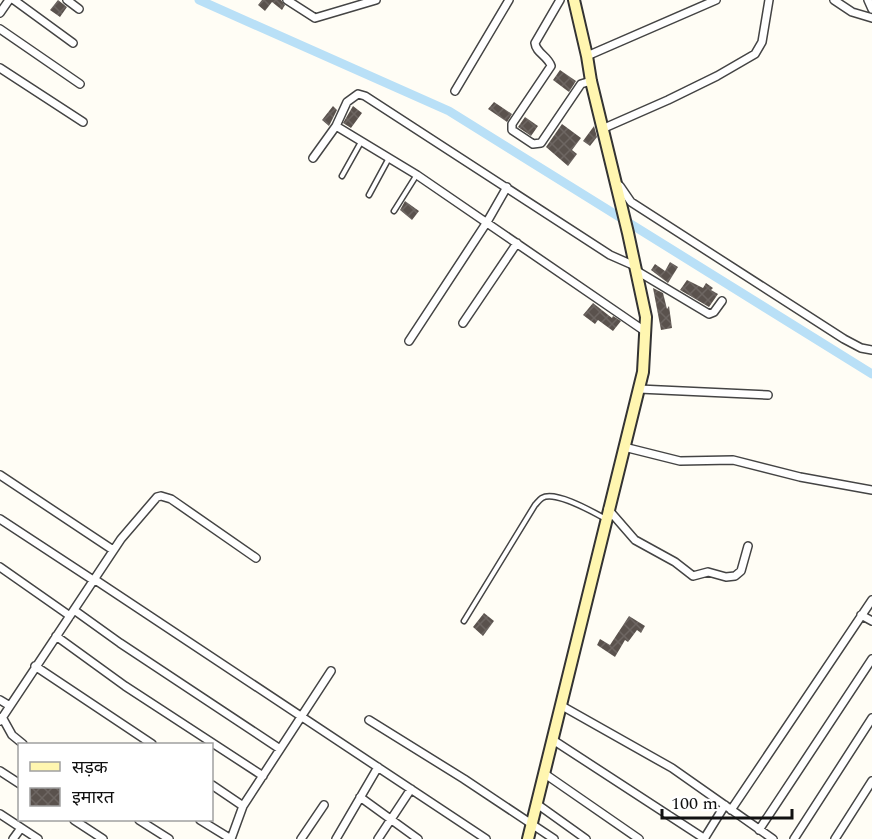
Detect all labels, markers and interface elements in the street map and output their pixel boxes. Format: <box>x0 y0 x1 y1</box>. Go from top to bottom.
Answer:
legend <box>18 743 213 821</box>
text: सड़क <box>72 754 109 781</box>
scale bar <box>662 782 792 820</box>
text: इमारत <box>72 784 115 811</box>
text: 100 m <box>671 790 718 817</box>

